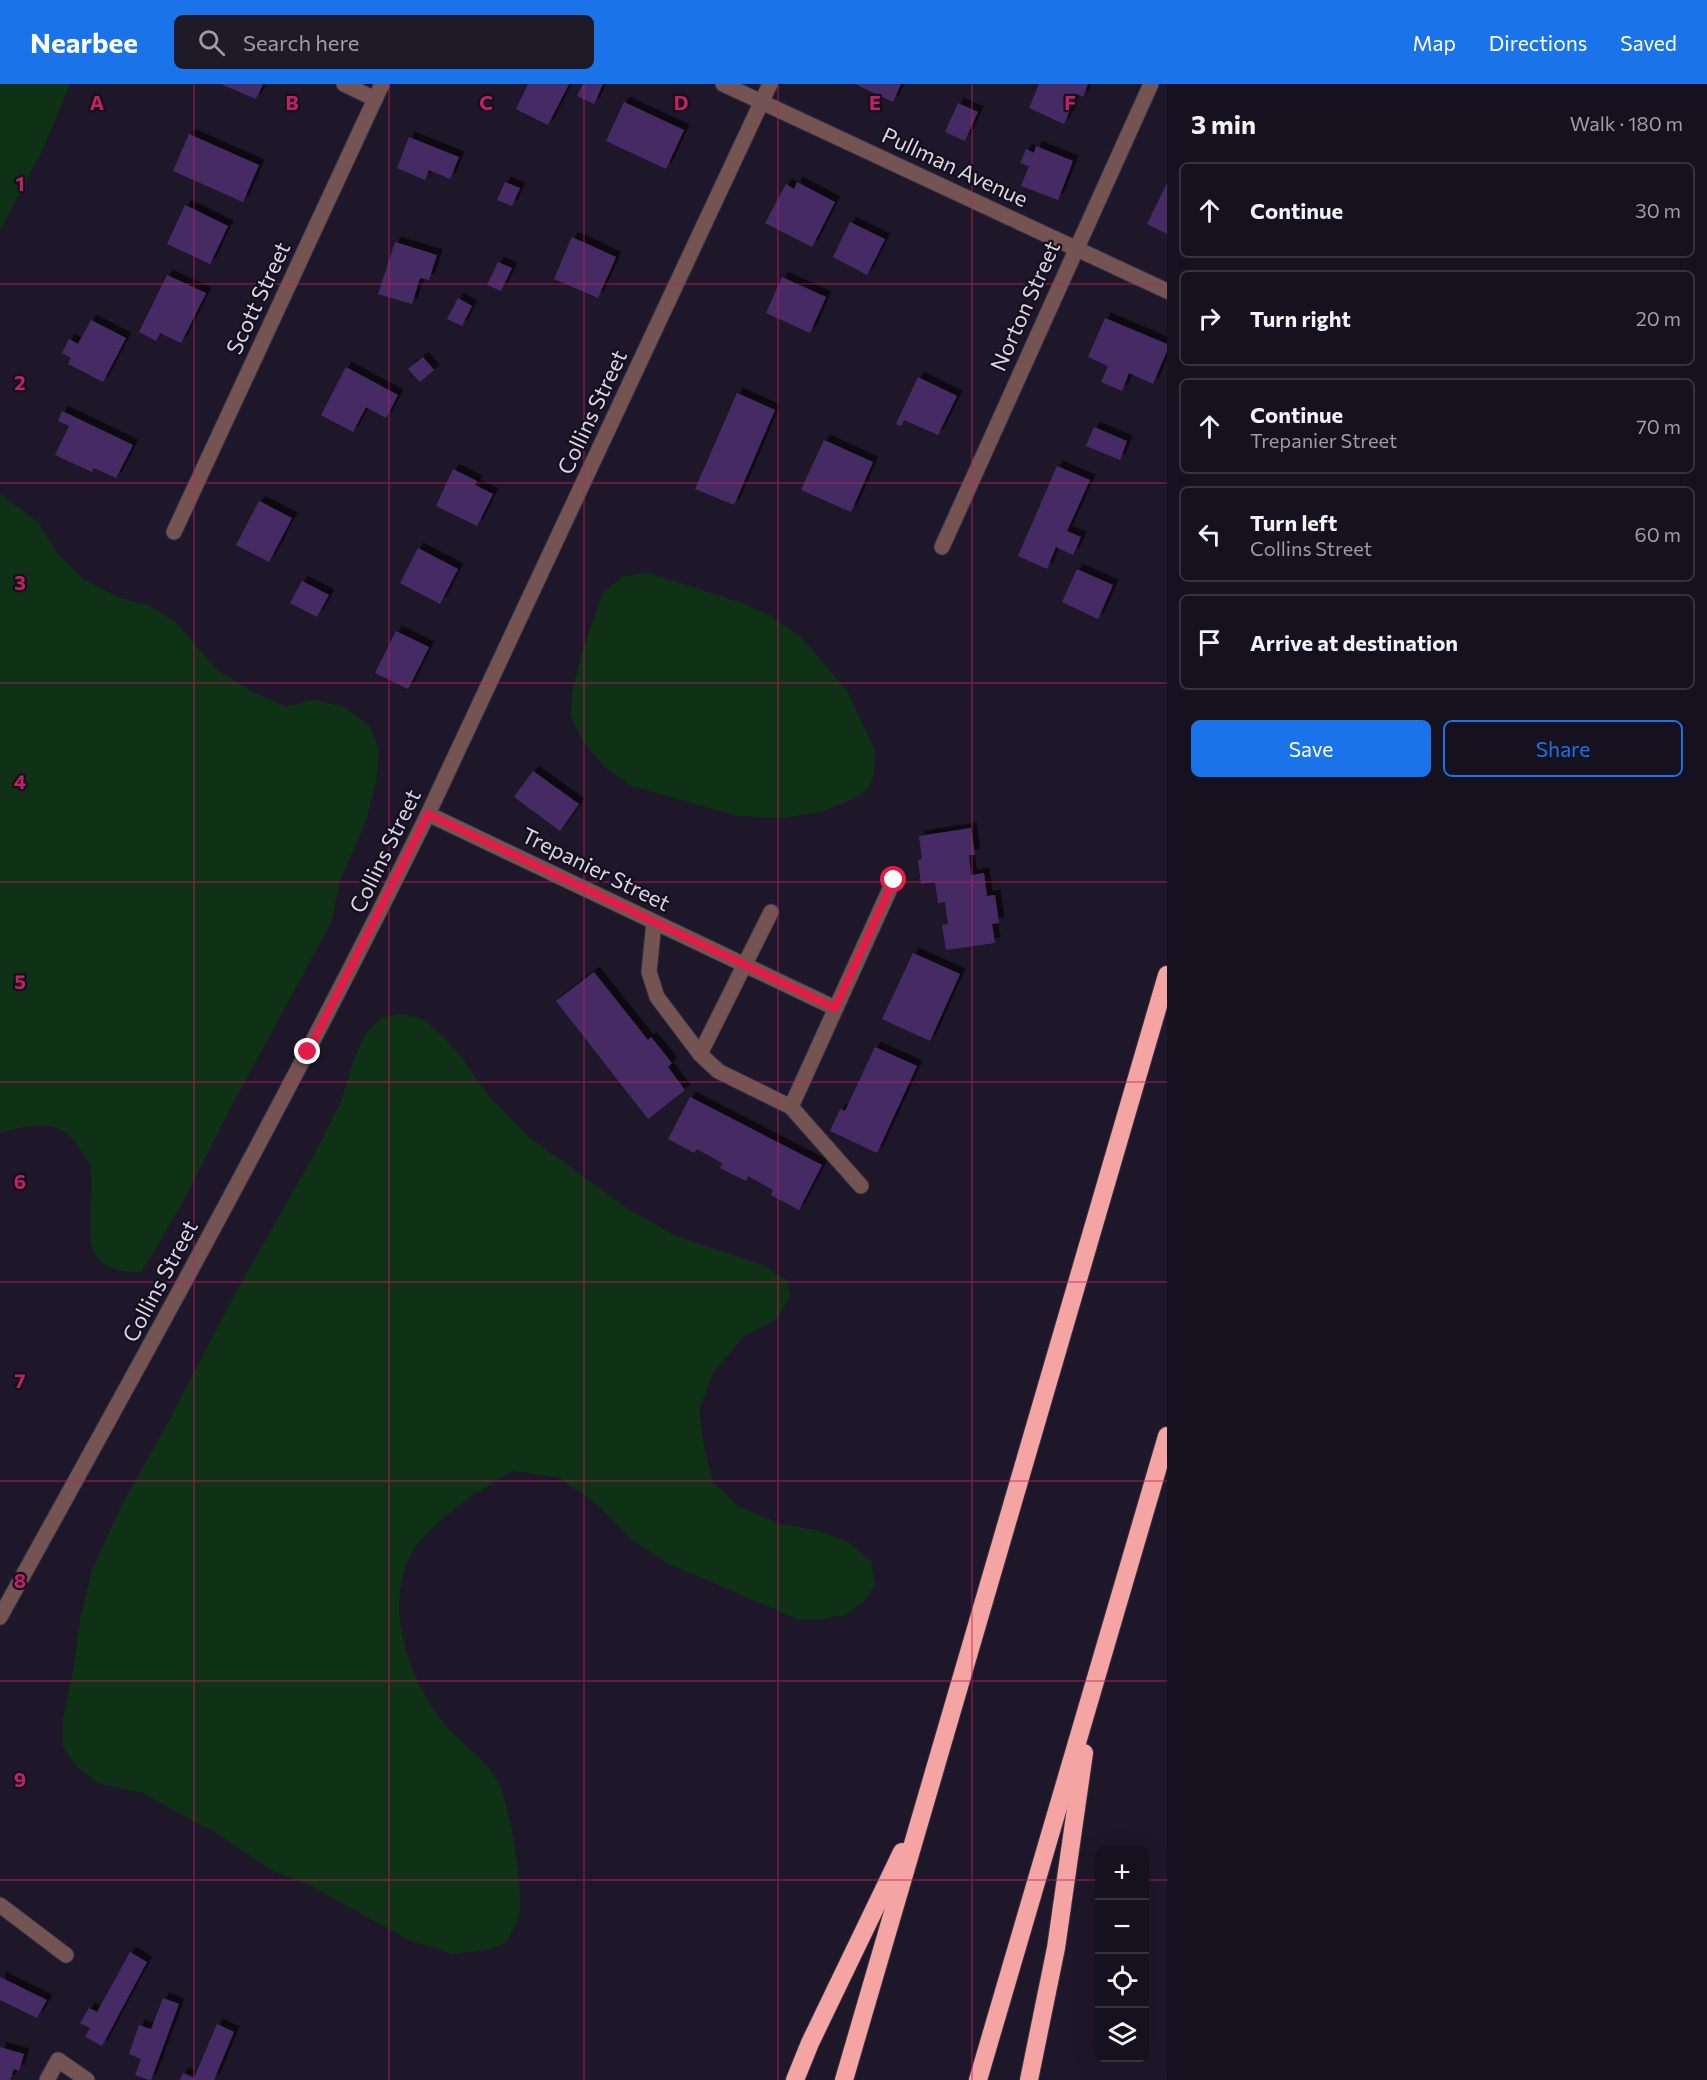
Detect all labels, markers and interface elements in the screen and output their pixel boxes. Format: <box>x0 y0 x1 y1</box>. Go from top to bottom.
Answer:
search box <box>174 15 594 69</box>
text: Nearbee <box>30 25 138 59</box>
icon: search <box>195 26 228 59</box>
text: Search here <box>243 29 359 56</box>
text: Map <box>1413 30 1456 55</box>
text: Directions <box>1489 30 1587 55</box>
text: Saved <box>1620 30 1677 55</box>
text: A <box>90 90 104 114</box>
text: B <box>285 90 299 114</box>
text: C <box>479 90 493 114</box>
text: D <box>674 90 688 114</box>
text: E <box>869 90 881 114</box>
text: F <box>1064 90 1076 114</box>
text: 3 min <box>1191 108 1256 139</box>
text: Walk · 180 m <box>1570 111 1683 135</box>
street label: Pullman Avenue <box>878 121 1033 212</box>
text: 1 <box>15 171 25 195</box>
icon: ahead <box>1193 194 1226 227</box>
text: Continue <box>1250 197 1343 224</box>
text: 30 m <box>1635 198 1681 222</box>
street label: Scott Street <box>220 237 295 358</box>
street label: Norton Street <box>984 237 1065 375</box>
icon: right <box>1193 302 1226 335</box>
text: Turn right <box>1250 305 1351 332</box>
text: 20 m <box>1636 306 1681 330</box>
street label: Collins Street <box>551 345 632 478</box>
text: 2 <box>14 370 26 394</box>
text: Continue <box>1250 401 1343 428</box>
icon: ahead <box>1193 410 1226 443</box>
text: 70 m <box>1636 414 1681 438</box>
text: Trepanier Street <box>1250 428 1397 452</box>
text: Turn left <box>1250 509 1337 536</box>
icon: left <box>1193 518 1226 551</box>
text: 60 m <box>1635 522 1681 546</box>
text: Collins Street <box>1250 536 1372 560</box>
text: 3 <box>14 570 26 594</box>
icon: arrive <box>1193 626 1226 659</box>
text: Arrive at destination <box>1250 629 1458 656</box>
button: Save <box>1191 720 1431 777</box>
button: Share <box>1443 720 1683 777</box>
text: 4 <box>14 769 26 793</box>
street label: Collins Street <box>343 785 426 917</box>
street label: Trepanier Street <box>518 821 675 916</box>
route start <box>880 866 906 892</box>
text: 5 <box>14 969 26 993</box>
route end <box>294 1038 320 1064</box>
text: 6 <box>14 1169 26 1193</box>
street label: Collins Street <box>116 1215 203 1346</box>
text: 7 <box>15 1368 26 1392</box>
text: 8 <box>14 1568 26 1592</box>
text: 9 <box>14 1767 26 1791</box>
map controls <box>1095 1846 1149 2062</box>
button: + <box>1095 1846 1149 1900</box>
button: − <box>1095 1900 1149 1954</box>
button: locate <box>1095 1954 1149 2008</box>
button: layers <box>1095 2008 1149 2062</box>

